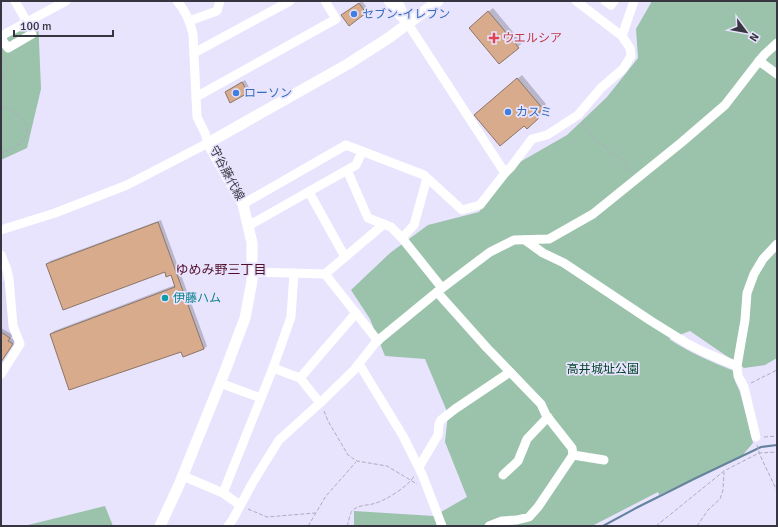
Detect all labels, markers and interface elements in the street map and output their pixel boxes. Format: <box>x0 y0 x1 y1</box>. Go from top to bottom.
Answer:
place label: セブン-イレブン <box>362 7 450 22</box>
marker: セブン-イレブン <box>349 9 359 19</box>
scale bar <box>14 12 113 38</box>
north arrow <box>726 12 766 52</box>
text: 100 m <box>20 19 52 34</box>
text: N <box>747 30 762 44</box>
place label: ウエルシア <box>502 31 562 46</box>
marker: ウエルシア <box>489 33 499 43</box>
place label: ローソン <box>244 86 292 101</box>
marker: ローソン <box>231 88 241 98</box>
place label: カスミ <box>516 105 552 120</box>
marker: カスミ <box>503 107 513 117</box>
street label: 守谷藤代線 <box>206 143 247 203</box>
district label: ゆめみ野三丁目 <box>175 262 267 278</box>
place label: 伊藤ハム <box>173 291 221 306</box>
marker: 伊藤ハム <box>160 293 170 303</box>
park label: 高井城址公園 <box>567 362 639 377</box>

